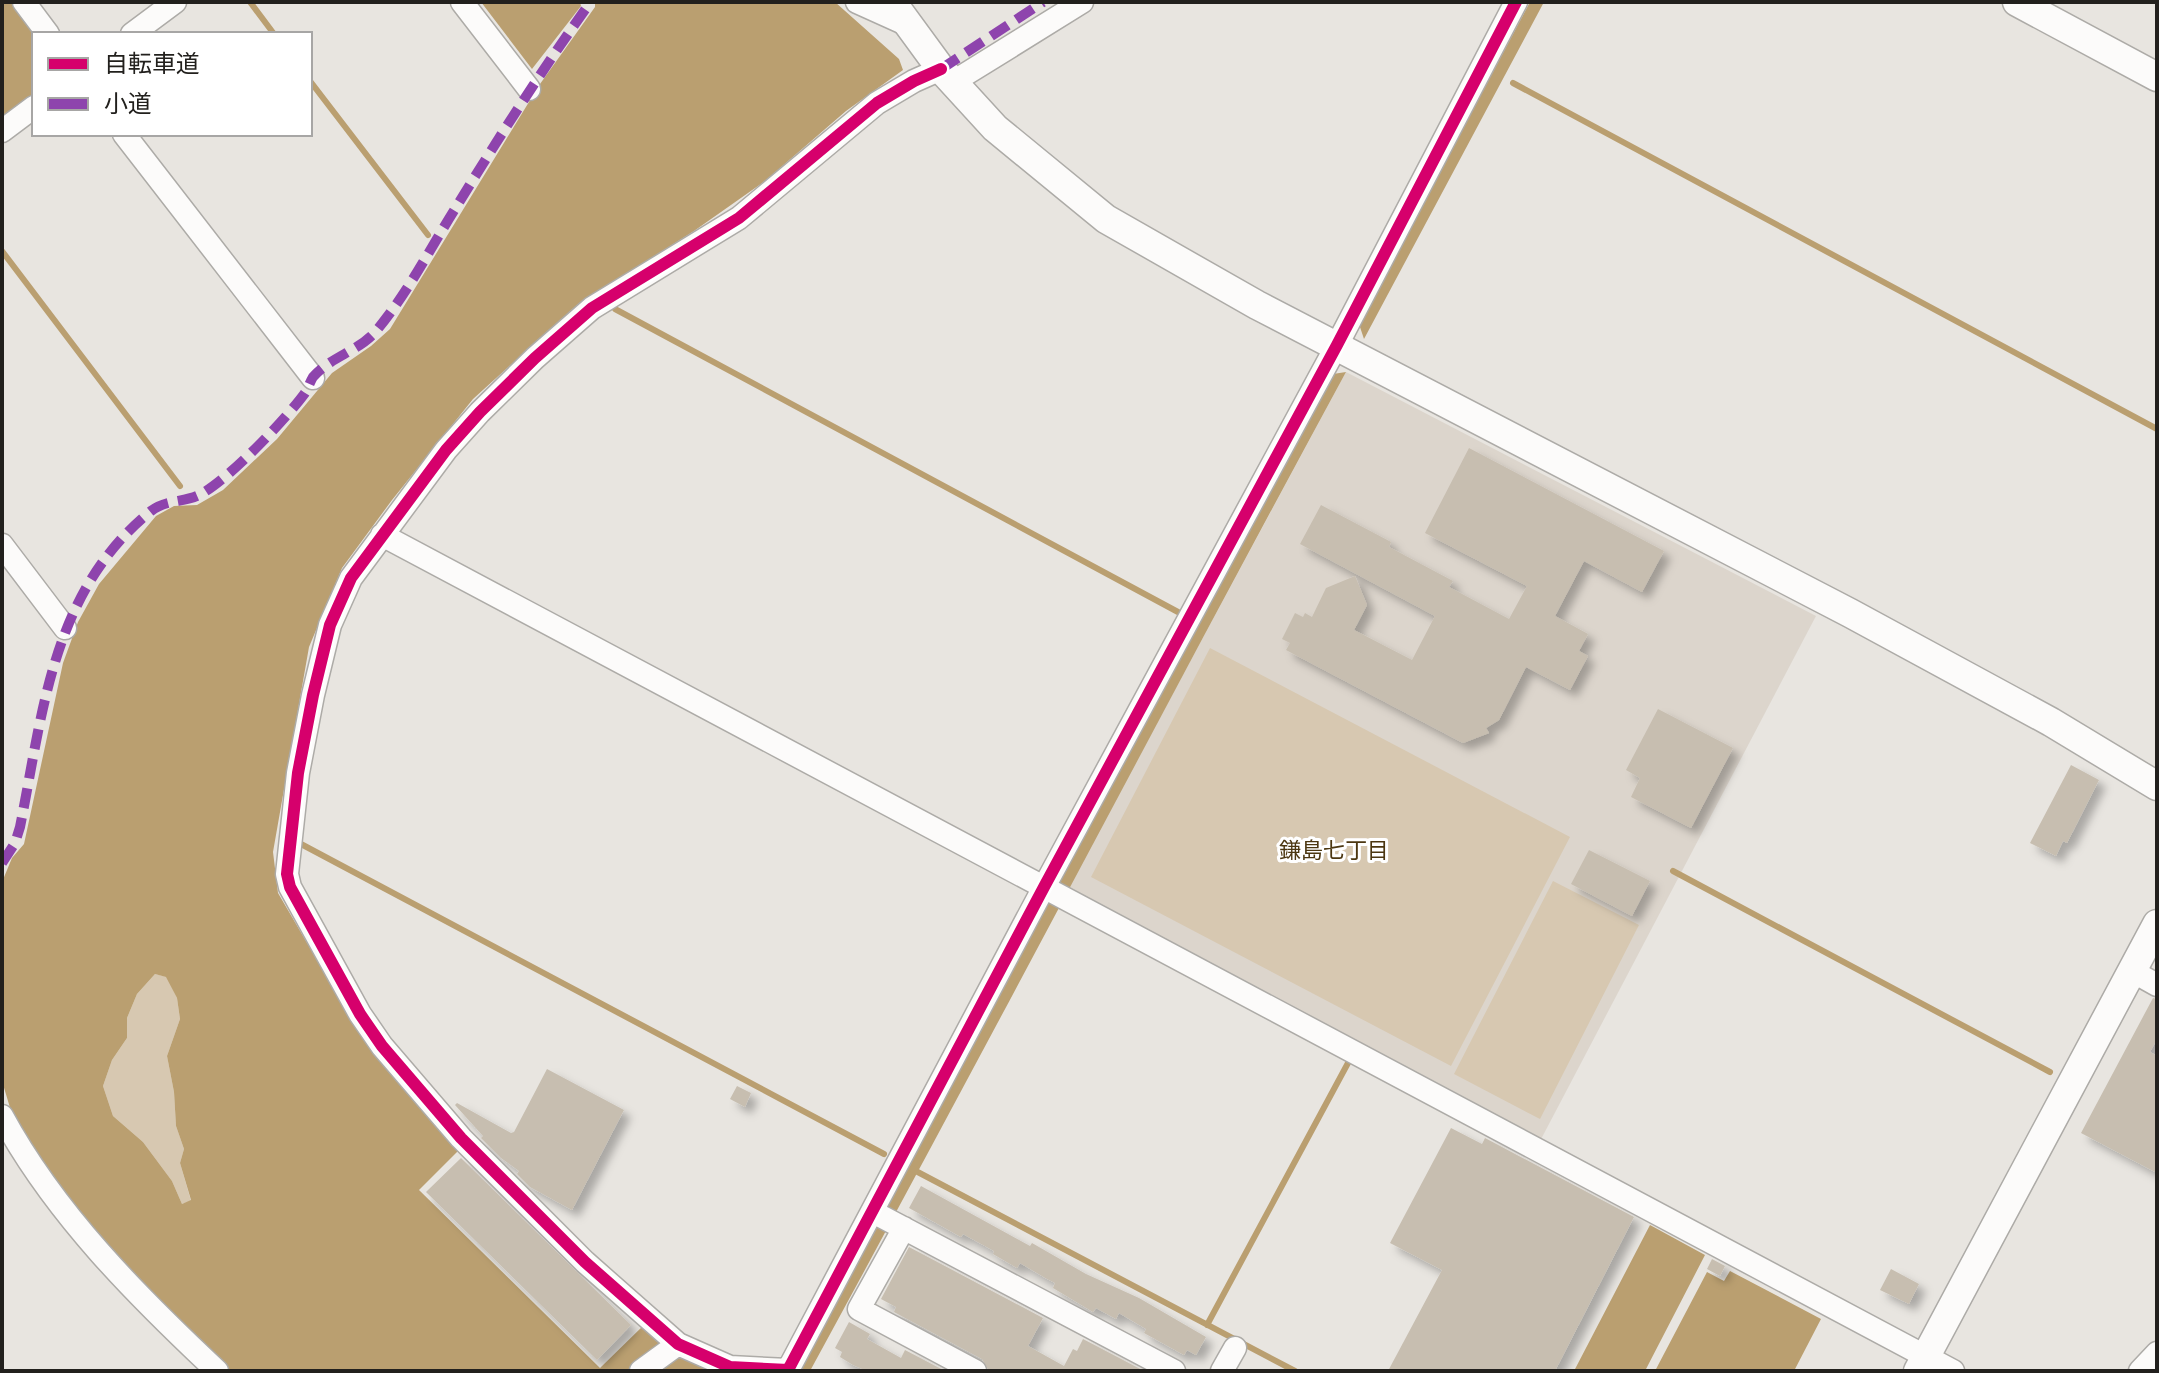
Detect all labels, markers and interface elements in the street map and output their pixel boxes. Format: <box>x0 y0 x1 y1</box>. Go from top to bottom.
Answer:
legend <box>32 32 312 136</box>
text: 自転車道 <box>104 48 200 77</box>
text: 小道 <box>104 88 152 117</box>
district label: 鎌島七丁目 <box>1279 836 1389 862</box>

